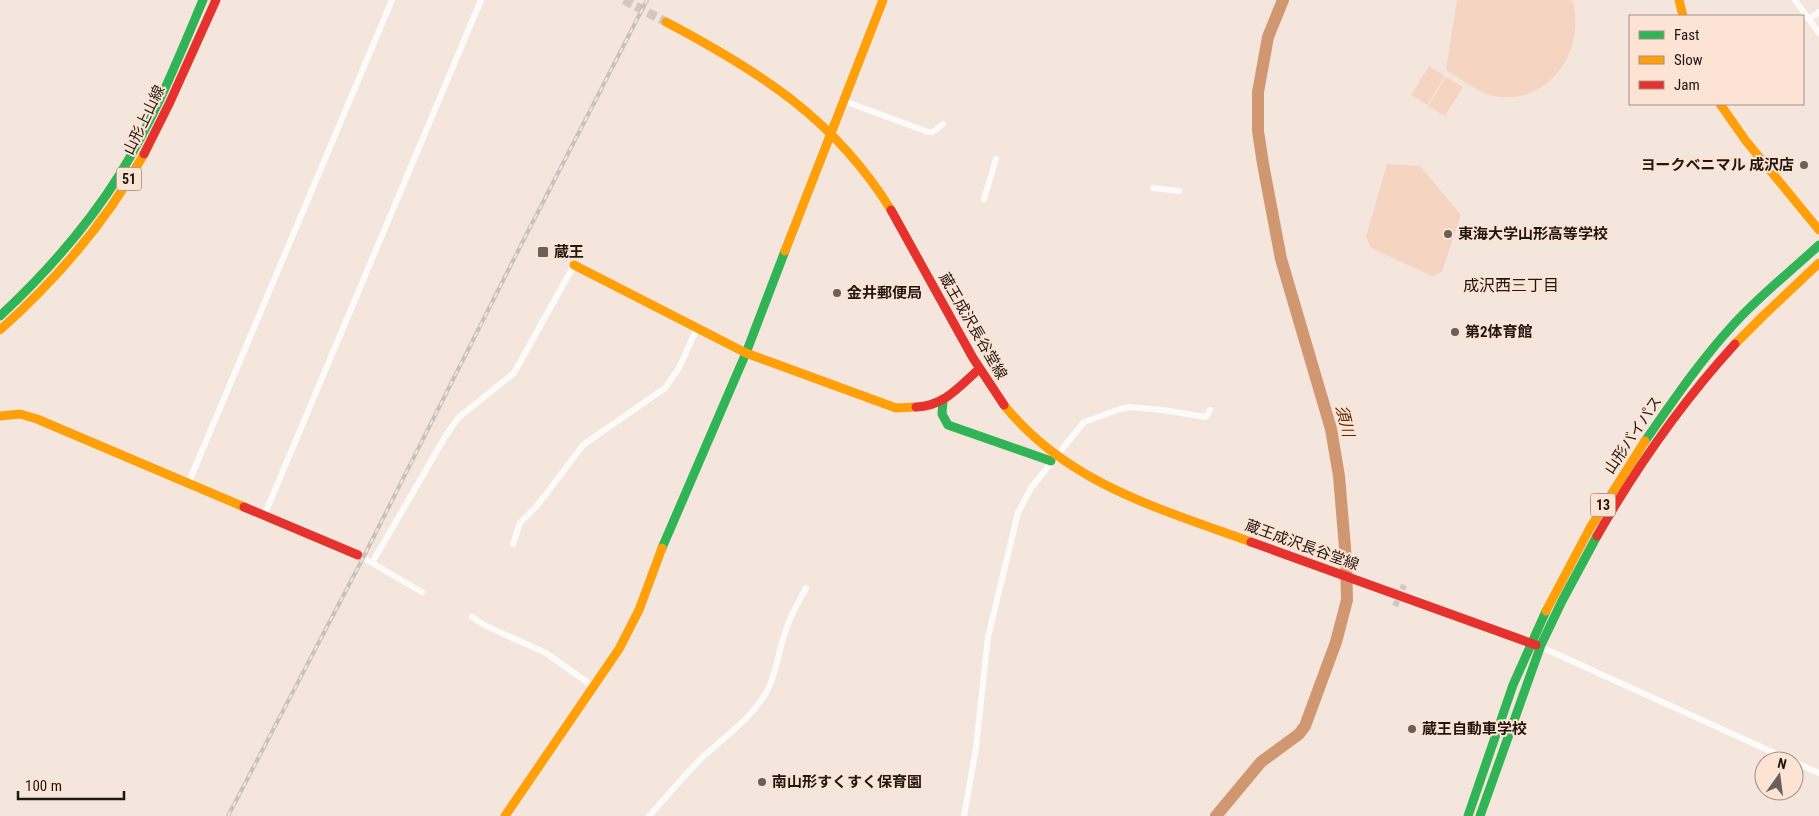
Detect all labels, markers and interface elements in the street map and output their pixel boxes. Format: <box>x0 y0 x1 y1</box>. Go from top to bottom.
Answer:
legend <box>1629 15 1804 105</box>
text: Fast <box>1674 26 1699 44</box>
text: Slow <box>1674 51 1703 69</box>
text: Jam <box>1674 76 1700 94</box>
street label: 山形上山線 <box>119 82 169 158</box>
place label: ヨークベニマル 成沢店 <box>1641 156 1794 174</box>
marker: ヨークベニマル 成沢店 <box>1798 159 1810 171</box>
road number: 51 <box>116 168 142 190</box>
place label: 東海大学山形高等学校 <box>1458 225 1608 243</box>
marker: 東海大学山形高等学校 <box>1442 228 1454 240</box>
place label: 蔵王 <box>554 243 584 261</box>
marker: 蔵王 <box>536 245 550 259</box>
street label: 蔵王成沢長谷堂線 <box>935 270 1011 382</box>
district label: 成沢西三丁目 <box>1463 276 1559 295</box>
place label: 金井郵便局 <box>847 284 922 302</box>
marker: 金井郵便局 <box>831 287 843 299</box>
place label: 第2体育館 <box>1465 323 1533 341</box>
marker: 第2体育館 <box>1449 326 1461 338</box>
street label: 山形バイパス <box>1600 393 1666 477</box>
water label: 須川 <box>1332 403 1359 441</box>
road number: 13 <box>1590 494 1616 516</box>
street label: 蔵王成沢長谷堂線 <box>1243 516 1361 574</box>
place label: 蔵王自動車学校 <box>1422 720 1527 738</box>
marker: 蔵王自動車学校 <box>1406 723 1418 735</box>
north arrow <box>1754 751 1804 801</box>
text: N <box>1776 755 1788 772</box>
scale bar <box>18 768 124 800</box>
place label: 南山形すくすく保育園 <box>772 773 922 791</box>
marker: 南山形すくすく保育園 <box>756 776 768 788</box>
text: 100 m <box>25 777 62 795</box>

